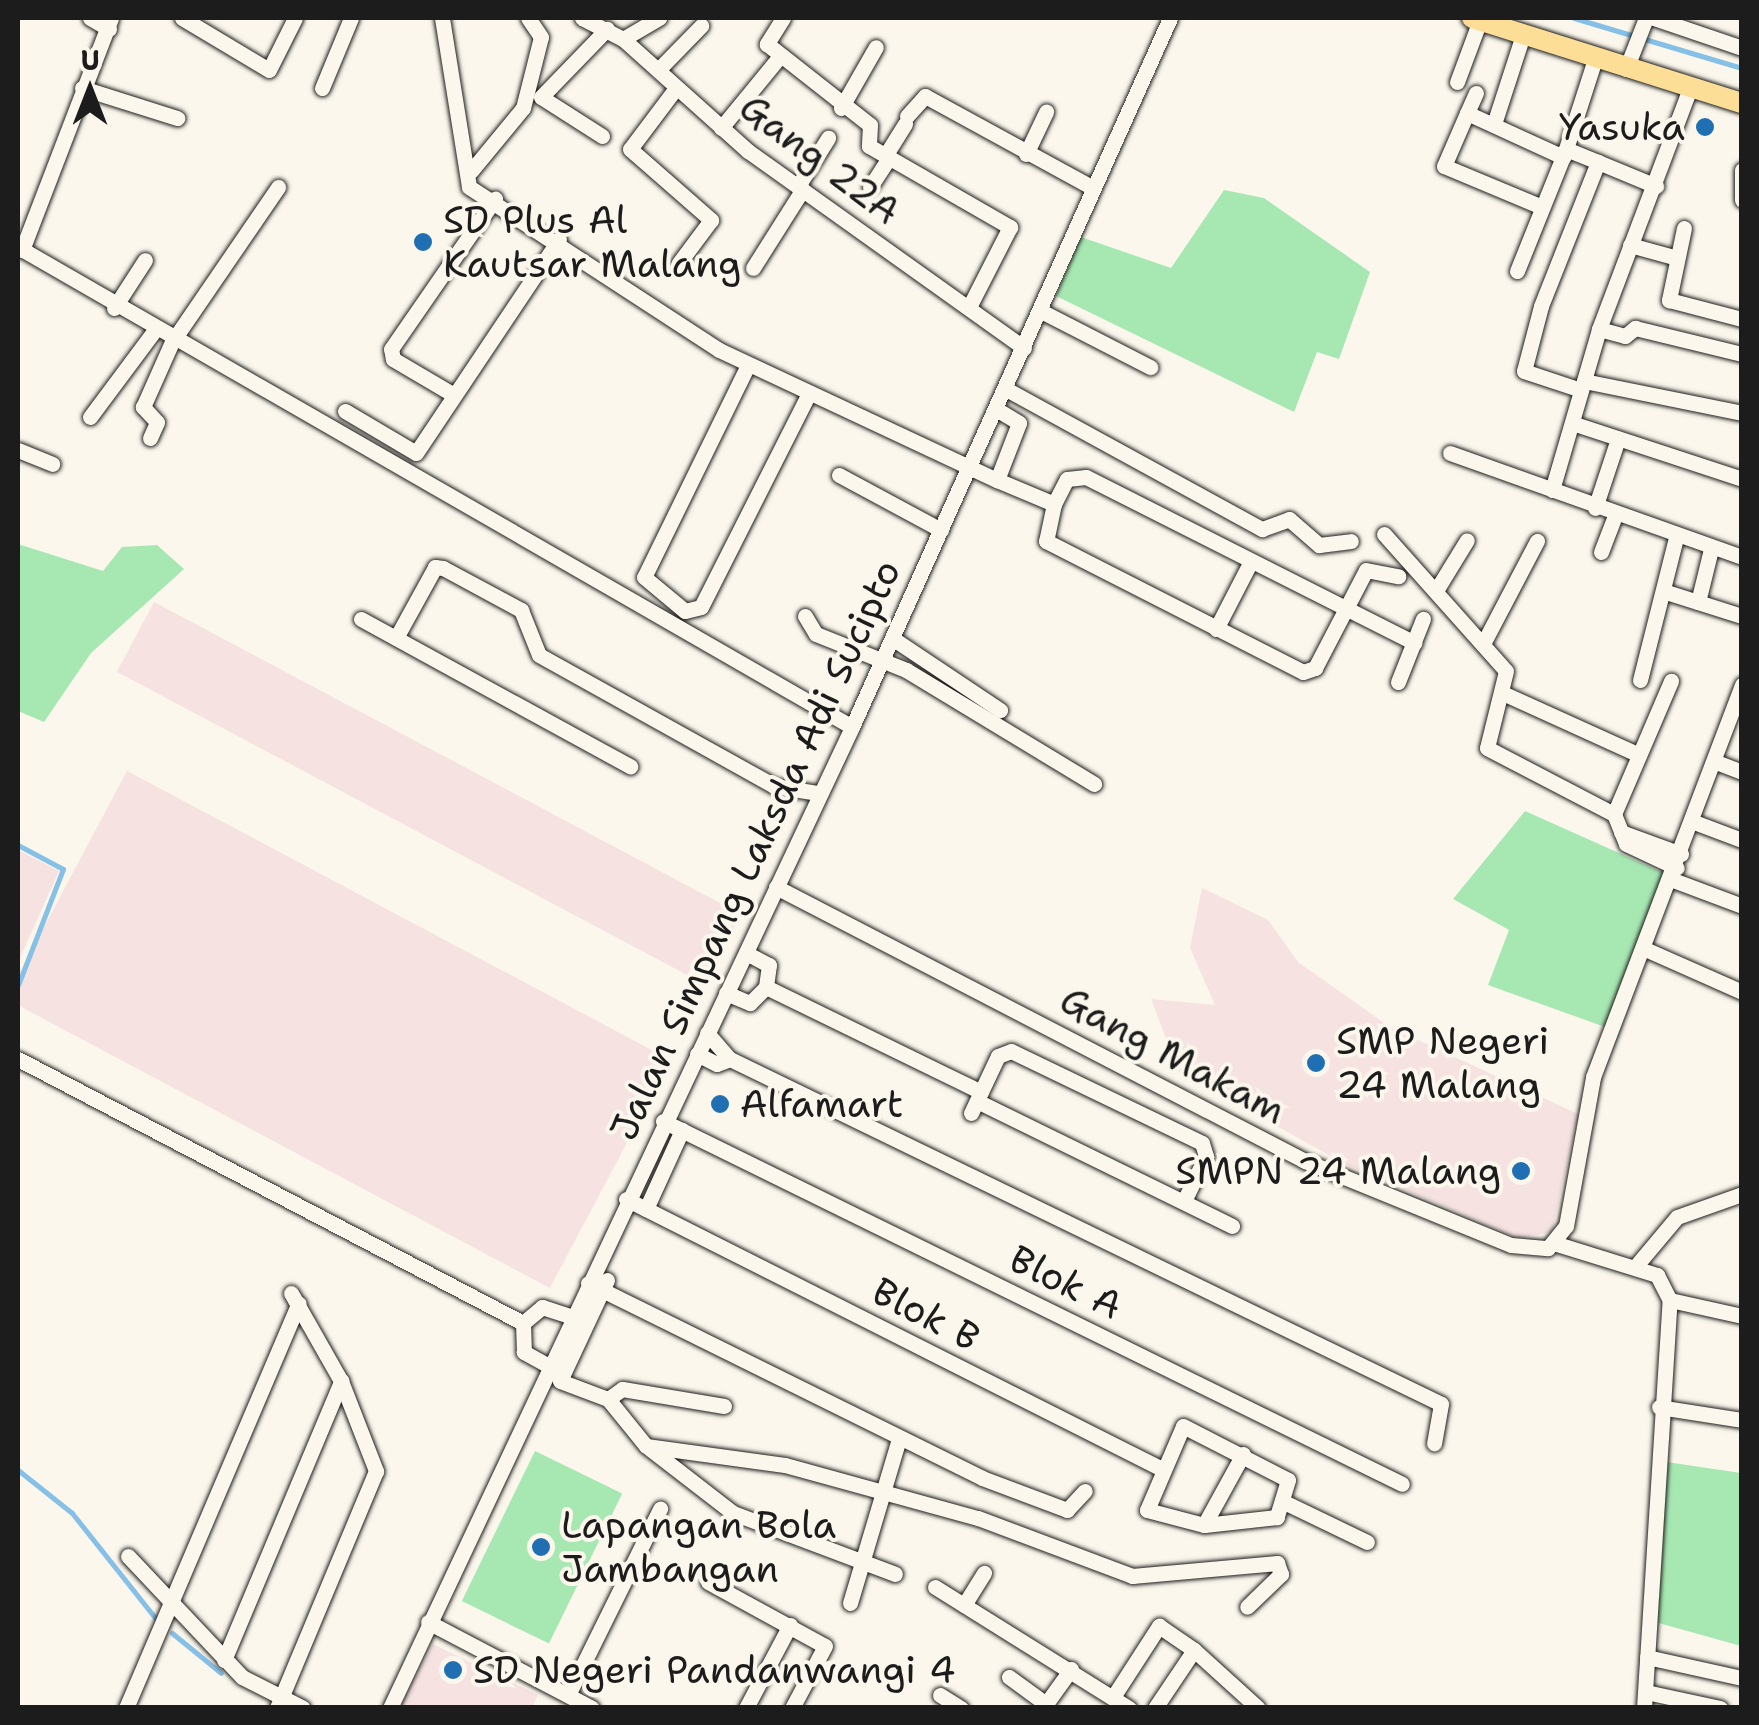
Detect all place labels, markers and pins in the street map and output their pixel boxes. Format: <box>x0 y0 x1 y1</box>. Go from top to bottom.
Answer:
place label: Yasuka <box>1559 104 1685 150</box>
marker: Yasuka <box>1694 116 1716 138</box>
place label: SD Plus Al Kautsar Malang <box>443 197 741 286</box>
marker: SD Plus Al Kautsar Malang <box>412 231 434 253</box>
place label: SMP Negeri 24 Malang <box>1336 1018 1549 1108</box>
marker: SMP Negeri 24 Malang <box>1305 1052 1327 1074</box>
place label: Alfamart <box>740 1081 903 1127</box>
marker: Alfamart <box>709 1093 731 1115</box>
place label: SMPN 24 Malang <box>1175 1148 1501 1194</box>
marker: SMPN 24 Malang <box>1510 1160 1532 1182</box>
place label: Lapangan Bola Jambangan <box>561 1502 836 1592</box>
marker: Lapangan Bola Jambangan <box>530 1536 552 1558</box>
place label: SD Negeri Pandanwangi 4 <box>473 1647 956 1693</box>
marker: SD Negeri Pandanwangi 4 <box>442 1659 464 1681</box>

